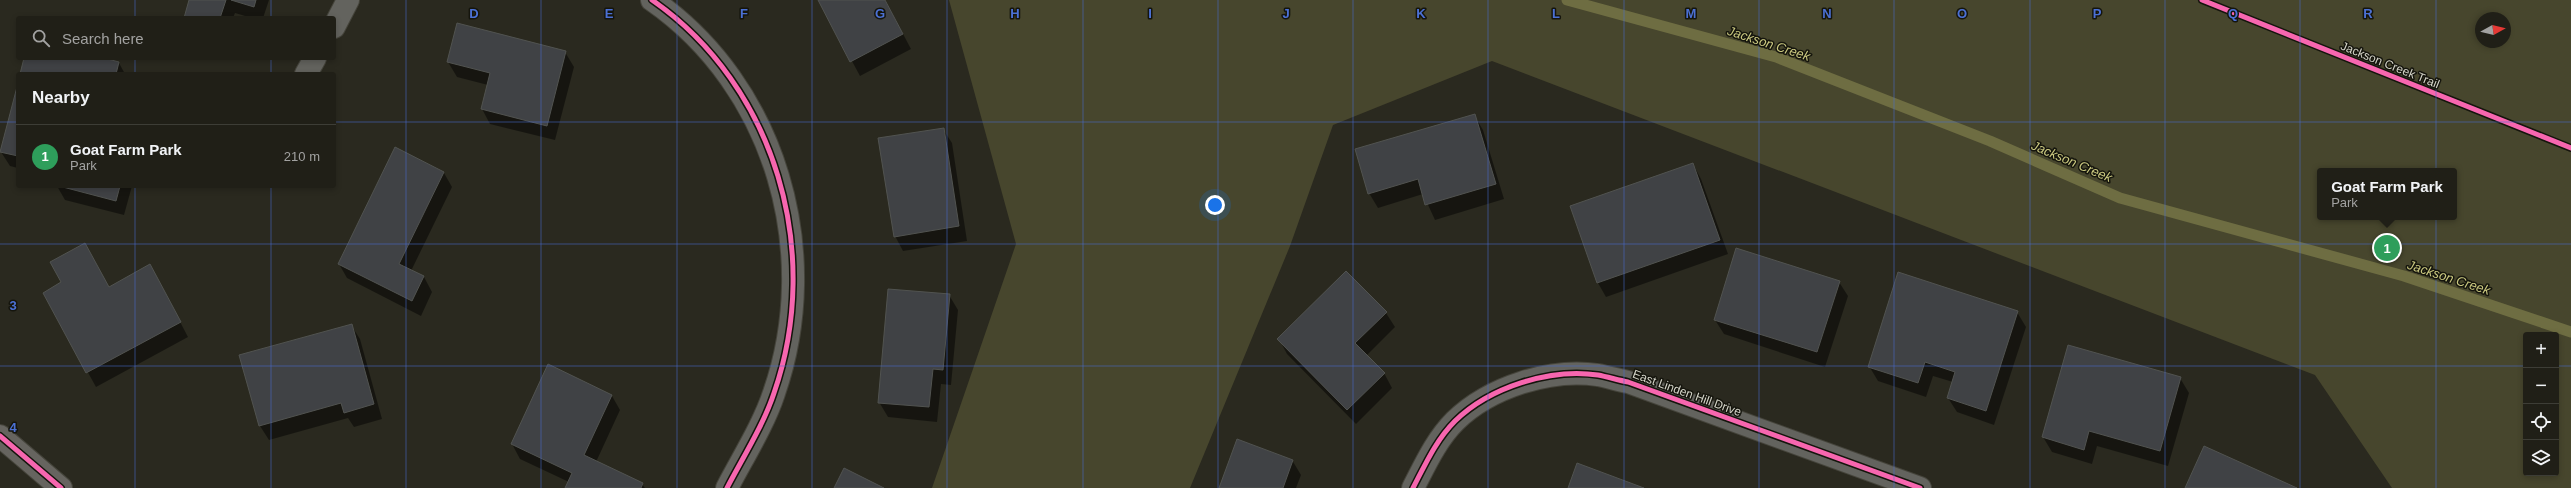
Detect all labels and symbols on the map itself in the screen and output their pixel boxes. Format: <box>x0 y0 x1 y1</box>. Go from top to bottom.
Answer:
text: D <box>469 6 479 21</box>
text: E <box>605 6 614 21</box>
text: F <box>740 6 748 21</box>
text: G <box>875 6 885 21</box>
text: H <box>1010 6 1020 21</box>
text: I <box>1148 6 1152 21</box>
text: J <box>1282 6 1290 21</box>
text: K <box>1416 6 1426 21</box>
text: L <box>1552 6 1560 21</box>
text: M <box>1686 6 1696 21</box>
text: N <box>1822 6 1832 21</box>
text: O <box>1957 6 1967 21</box>
text: P <box>2093 6 2102 21</box>
text: Q <box>2228 6 2238 21</box>
text: R <box>2363 6 2373 21</box>
north arrow <box>2475 12 2511 48</box>
water label: Jackson Creek <box>1725 23 1813 64</box>
street label: Jackson Creek Trail <box>2339 39 2441 91</box>
water label: Jackson Creek <box>2028 137 2116 186</box>
your location <box>1205 195 1225 215</box>
pin: 1 <box>2374 233 2400 263</box>
water label: Jackson Creek <box>2405 257 2493 298</box>
text: 3 <box>9 298 17 313</box>
street label: East Linden Hill Drive <box>1631 367 1744 419</box>
text: 4 <box>9 420 17 435</box>

